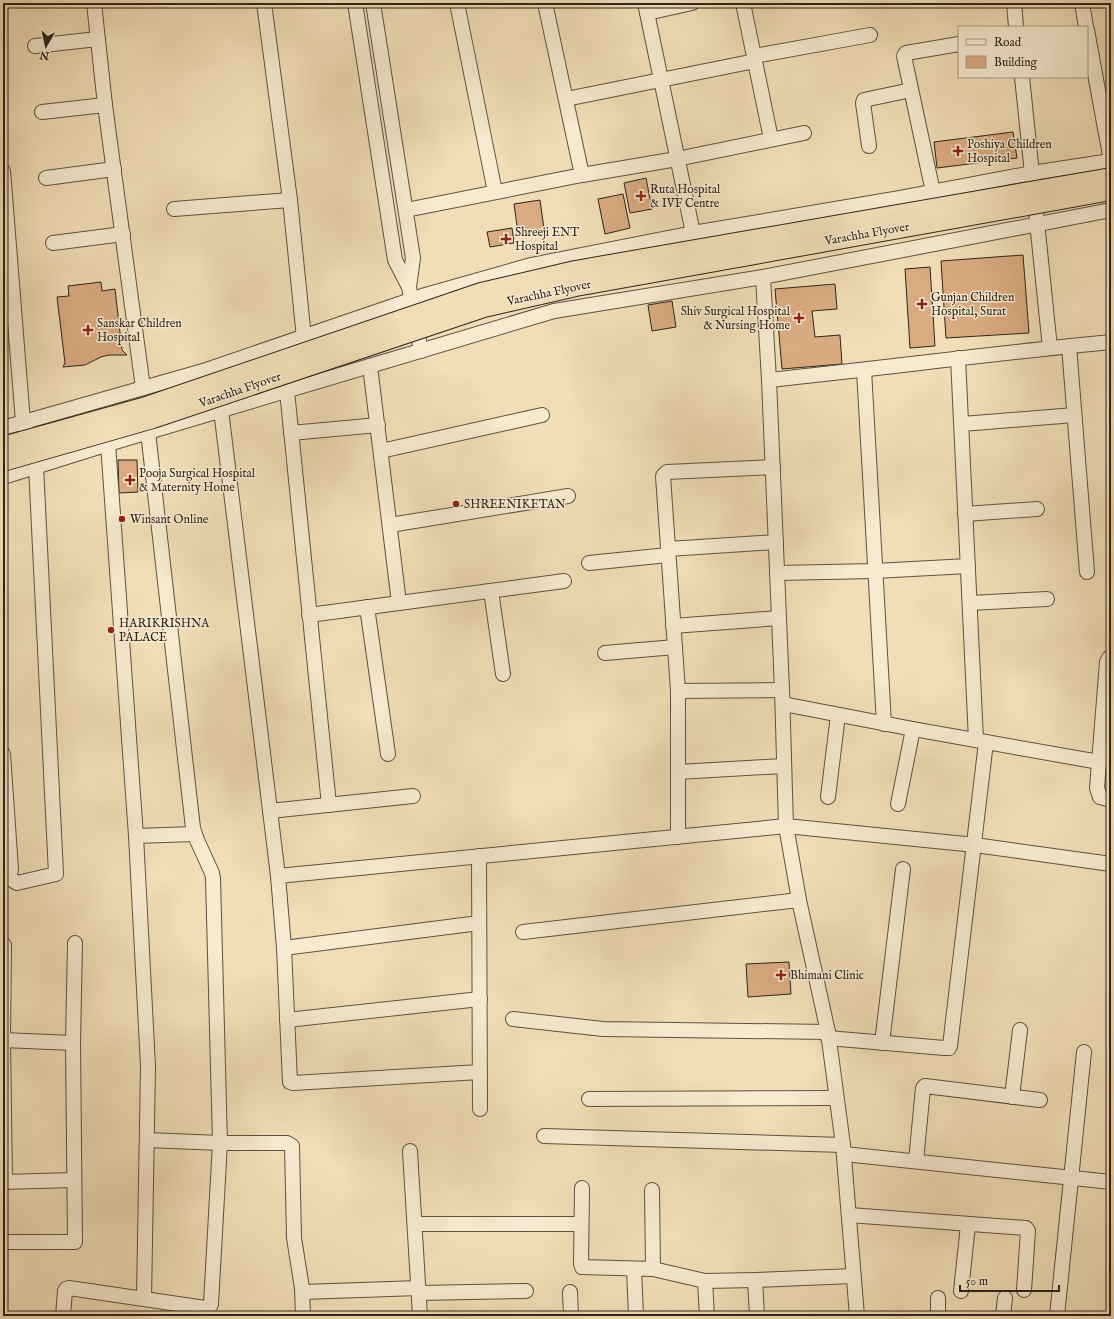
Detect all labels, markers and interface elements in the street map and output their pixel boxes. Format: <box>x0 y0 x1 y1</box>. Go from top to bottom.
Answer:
north arrow <box>26 26 66 66</box>
legend <box>958 26 1088 78</box>
text: Road <box>994 35 1022 50</box>
text: N <box>38 47 51 63</box>
text: Building <box>994 55 1038 70</box>
place label: Poshiya Children Hospital <box>967 137 1052 167</box>
marker: Poshiya Children Hospital <box>952 145 964 157</box>
place label: Ruta Hospital & IVF Centre <box>650 182 721 211</box>
marker: Ruta Hospital & IVF Centre <box>635 190 647 202</box>
street label: Varachha Flyover <box>823 219 911 249</box>
place label: Shreeji ENT Hospital <box>515 225 579 255</box>
marker: Shreeji ENT Hospital <box>500 233 512 245</box>
street label: Varachha Flyover <box>505 277 593 309</box>
place label: Gunjan Children Hospital, Surat <box>931 290 1015 320</box>
marker: Gunjan Children Hospital, Surat <box>916 298 928 310</box>
place label: Shiv Surgical Hospital & Nursing Home <box>681 304 791 333</box>
marker: Shiv Surgical Hospital & Nursing Home <box>793 312 805 324</box>
place label: Sanskar Children Hospital <box>97 316 182 346</box>
marker: Sanskar Children Hospital <box>82 324 94 336</box>
street label: Varachha Flyover <box>196 369 283 411</box>
place label: Pooja Surgical Hospital & Maternity Home <box>139 466 256 495</box>
marker: Pooja Surgical Hospital & Maternity Home <box>124 474 136 486</box>
place label: SHREENIKETAN <box>464 497 566 512</box>
marker: SHREENIKETAN <box>451 499 461 509</box>
place label: Winsant Online <box>130 512 209 527</box>
marker: Winsant Online <box>117 514 127 524</box>
place label: HARIKRISHNA PALACE <box>119 616 210 645</box>
marker: HARIKRISHNA PALACE <box>106 625 116 635</box>
place label: Bhimani Clinic <box>790 968 864 983</box>
marker: Bhimani Clinic <box>775 969 787 981</box>
scale bar <box>960 1267 1059 1293</box>
text: 50 m <box>966 1274 988 1289</box>

